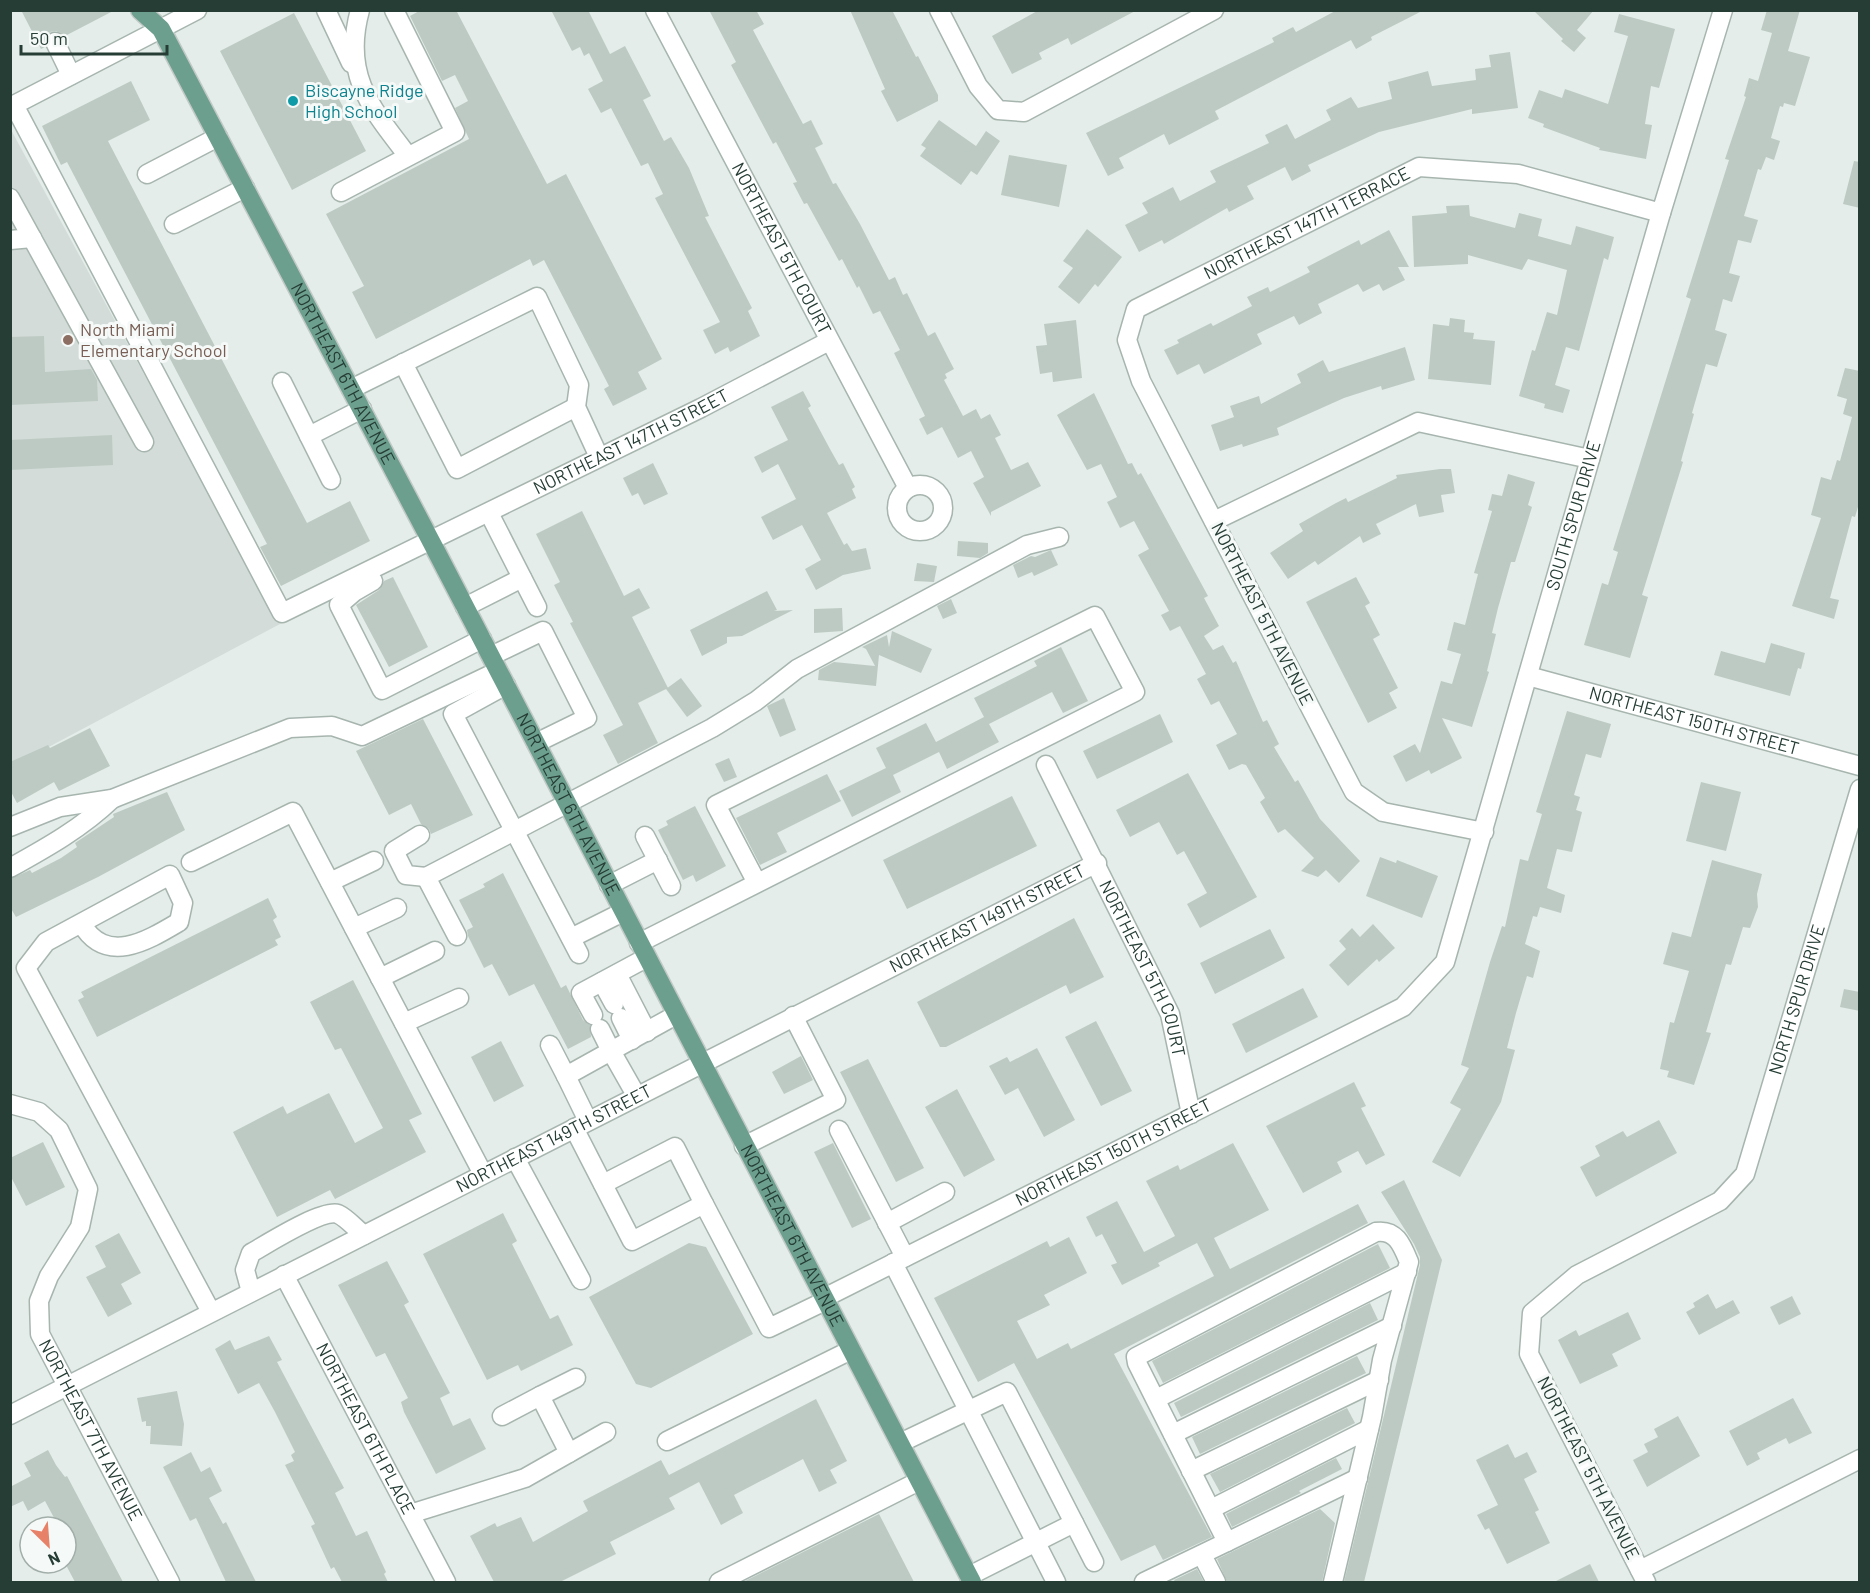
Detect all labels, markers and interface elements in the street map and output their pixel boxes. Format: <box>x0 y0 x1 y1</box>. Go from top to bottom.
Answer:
scale bar <box>21 18 166 56</box>
text: 50 m <box>30 27 68 49</box>
place label: Biscayne Ridge High School <box>305 79 424 122</box>
marker: Biscayne Ridge High School <box>286 94 300 108</box>
street label: NORTHEAST 5TH COURT <box>728 158 837 338</box>
street label: NORTHEAST 147TH TERRACE <box>1200 161 1413 283</box>
street label: NORTHEAST 6TH AVENUE <box>287 279 401 468</box>
place label: North Miami Elementary School <box>80 318 227 361</box>
marker: North Miami Elementary School <box>61 333 75 347</box>
street label: NORTHEAST 147TH STREET <box>529 384 732 498</box>
street label: SOUTH SPUR DRIVE <box>1541 438 1605 593</box>
street label: NORTHEAST 5TH AVENUE <box>1207 518 1319 709</box>
street label: NORTHEAST 150TH STREET <box>1587 681 1802 759</box>
street label: NORTHEAST 6TH AVENUE <box>512 709 625 899</box>
street label: NORTHEAST 149TH STREET <box>885 859 1088 977</box>
street label: NORTHEAST 5TH COURT <box>1095 876 1191 1059</box>
street label: NORTH SPUR DRIVE <box>1763 922 1829 1077</box>
street label: NORTHEAST 149TH STREET <box>452 1079 655 1197</box>
street label: NORTHEAST 150TH STREET <box>1011 1093 1215 1210</box>
street label: NORTHEAST 6TH AVENUE <box>736 1140 849 1330</box>
street label: NORTHEAST 7TH AVENUE <box>35 1335 148 1524</box>
street label: NORTHEAST 6TH PLACE <box>312 1339 420 1518</box>
street label: NORTHEAST 5TH AVENUE <box>1533 1372 1645 1563</box>
north arrow <box>18 1515 78 1575</box>
text: N <box>46 1548 63 1570</box>

